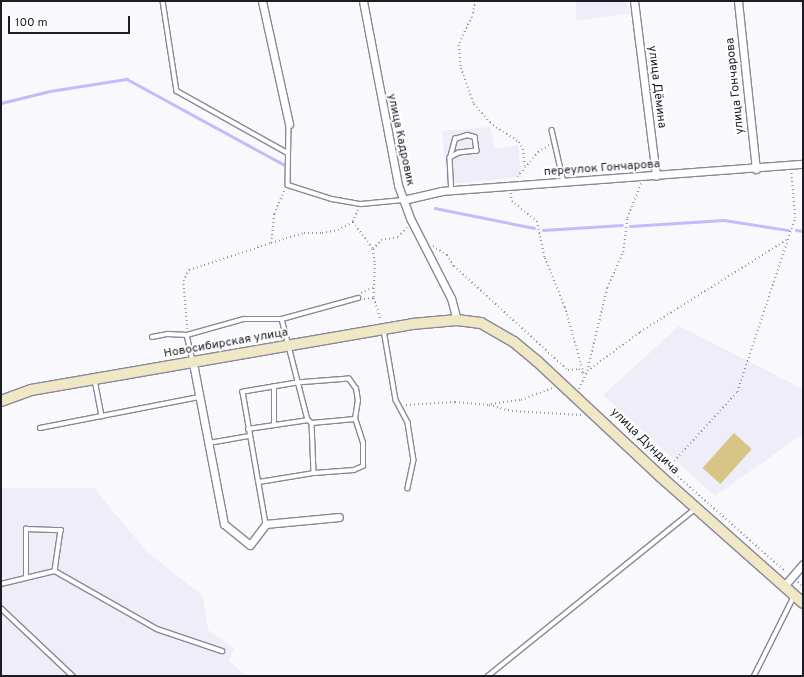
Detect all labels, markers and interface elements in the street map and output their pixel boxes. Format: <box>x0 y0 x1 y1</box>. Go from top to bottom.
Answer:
scale bar <box>10 8 132 34</box>
text: 100 m <box>15 15 48 31</box>
street label: улица Гончарова <box>724 37 748 135</box>
street label: улица Дёмина <box>644 45 668 129</box>
street label: улица Кадровик <box>383 93 417 187</box>
street label: переулок Гончарова <box>543 158 661 180</box>
street label: Новосибирская улица <box>163 326 289 362</box>
street label: улица Дундича <box>607 406 681 478</box>

